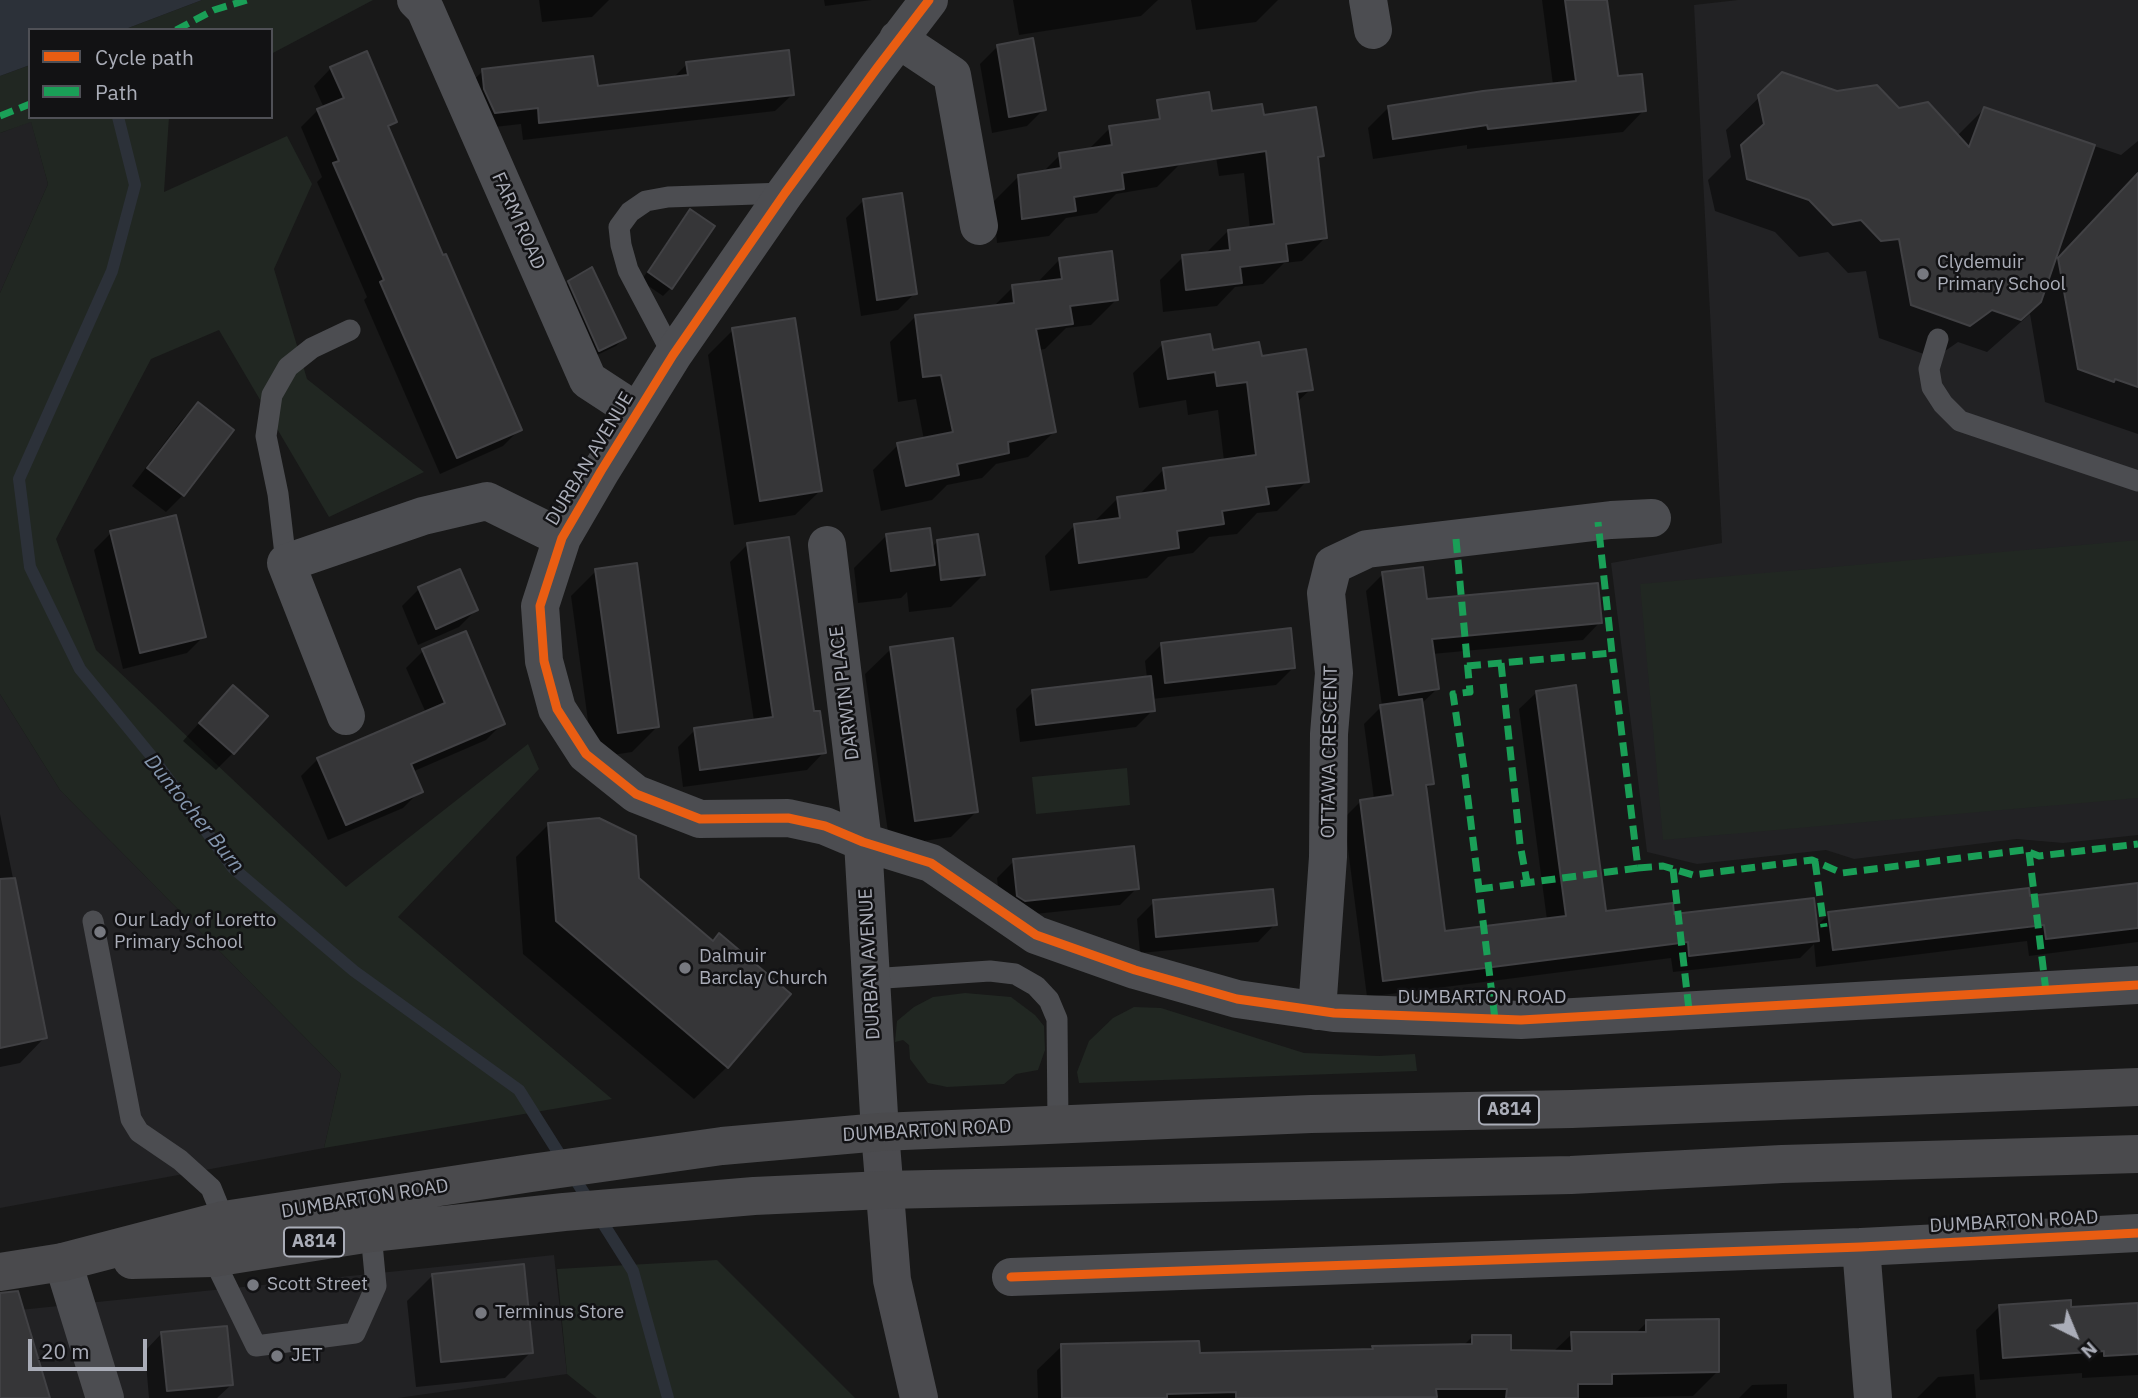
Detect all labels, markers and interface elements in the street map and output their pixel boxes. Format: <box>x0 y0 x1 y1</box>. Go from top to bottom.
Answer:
legend <box>28 28 273 119</box>
text: Cycle path <box>95 43 194 71</box>
text: Path <box>95 78 138 106</box>
street label: FARM ROAD <box>486 169 550 273</box>
place label: Clydemuir Primary School <box>1937 252 2066 296</box>
marker: Clydemuir Primary School <box>1915 266 1931 282</box>
street label: DURBAN AVENUE <box>541 388 639 530</box>
street label: DARWIN PLACE <box>825 624 865 762</box>
street label: OTTAWA CRESCENT <box>1317 665 1343 839</box>
water label: Duntocher Burn <box>138 750 250 878</box>
street label: DURBAN AVENUE <box>855 888 885 1040</box>
place label: Our Lady of Loretto Primary School <box>114 910 277 954</box>
marker: Our Lady of Loretto Primary School <box>92 924 108 940</box>
place label: Dalmuir Barclay Church <box>699 946 828 990</box>
marker: Dalmuir Barclay Church <box>677 960 693 976</box>
street label: DUMBARTON ROAD <box>1397 987 1567 1009</box>
road number: A814 <box>1479 1096 1539 1125</box>
street label: DUMBARTON ROAD <box>842 1115 1012 1147</box>
street label: DUMBARTON ROAD <box>280 1175 450 1223</box>
street label: DUMBARTON ROAD <box>1929 1206 2099 1238</box>
road number: A814 <box>284 1227 344 1256</box>
place label: Scott Street <box>267 1274 368 1296</box>
marker: Scott Street <box>245 1277 261 1293</box>
north arrow <box>2040 1300 2110 1370</box>
place label: Terminus Store <box>495 1302 624 1324</box>
marker: Terminus Store <box>473 1305 489 1321</box>
scale bar <box>32 1324 150 1368</box>
text: 20 m <box>41 1337 90 1365</box>
text: N <box>2076 1337 2103 1364</box>
place label: JET <box>291 1345 323 1367</box>
marker: JET <box>269 1348 285 1364</box>

